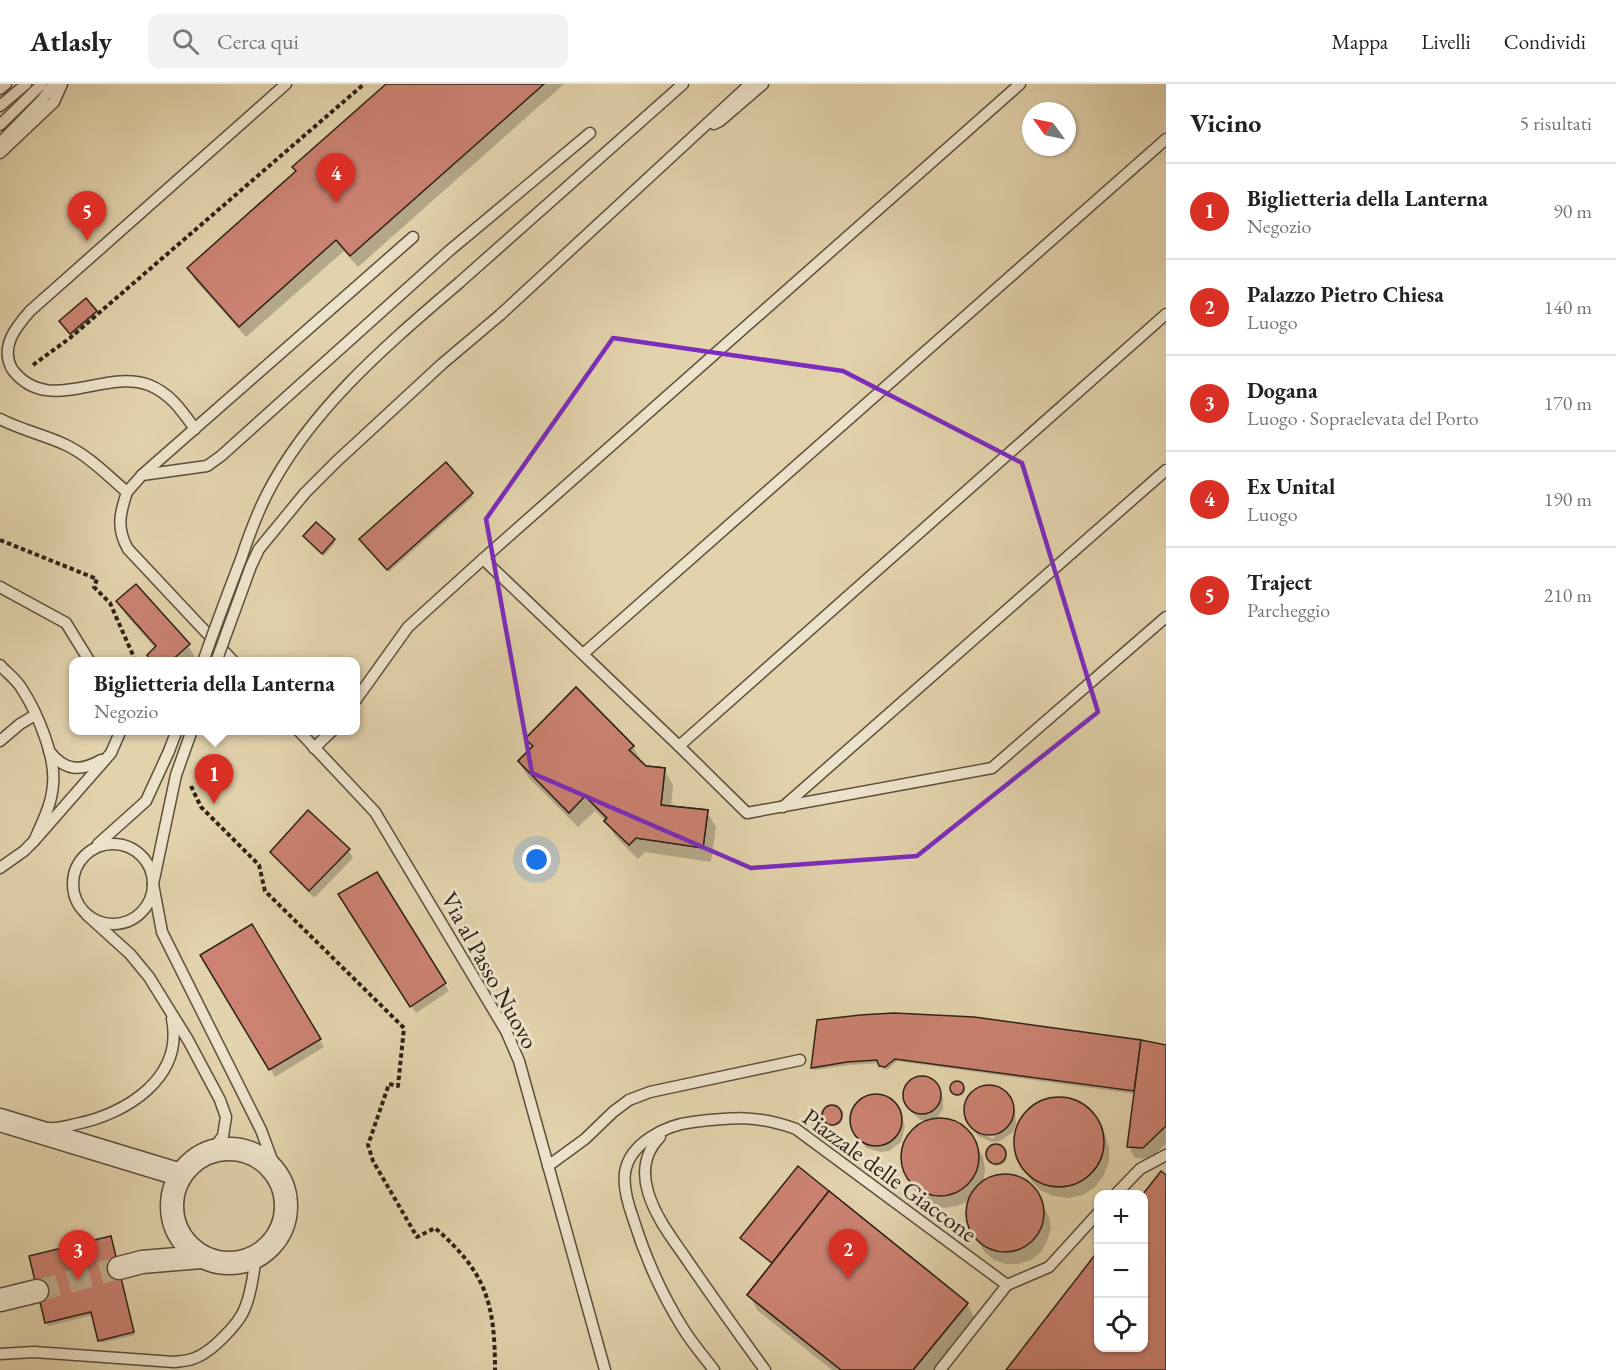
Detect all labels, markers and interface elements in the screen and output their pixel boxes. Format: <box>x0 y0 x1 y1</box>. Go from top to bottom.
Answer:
search box <box>148 14 568 68</box>
text: Atlasly <box>30 23 112 59</box>
icon: search <box>169 25 202 58</box>
text: Cerca qui <box>217 27 299 56</box>
text: Mappa <box>1332 28 1388 55</box>
text: Livelli <box>1421 28 1471 55</box>
text: Condividi <box>1504 28 1586 55</box>
north arrow <box>1022 102 1076 156</box>
text: Vicino <box>1190 106 1261 140</box>
text: 5 risultati <box>1520 110 1592 136</box>
pin: 4 <box>316 154 356 203</box>
text: Biglietteria della Lanterna <box>1247 184 1488 213</box>
pin: 5 <box>68 192 106 241</box>
text: 1 <box>1204 198 1215 224</box>
text: 90 m <box>1553 198 1592 224</box>
text: Negozio <box>1247 213 1311 239</box>
text: Palazzo Pietro Chiesa <box>1247 280 1444 309</box>
text: 2 <box>1204 294 1215 320</box>
text: 140 m <box>1544 294 1592 320</box>
text: Luogo <box>1247 309 1298 335</box>
text: Dogana <box>1247 376 1318 405</box>
text: 3 <box>1204 390 1215 416</box>
text: 170 m <box>1544 390 1592 416</box>
text: Luogo · Sopraelevata del Porto <box>1247 405 1479 431</box>
text: Ex Unital <box>1247 472 1335 501</box>
text: 4 <box>1204 486 1215 512</box>
text: 190 m <box>1544 486 1592 512</box>
text: Luogo <box>1247 501 1298 527</box>
text: Traject <box>1247 568 1312 597</box>
text: 5 <box>1204 582 1215 608</box>
text: 210 m <box>1544 582 1592 608</box>
text: Parcheggio <box>1247 597 1330 623</box>
popup <box>69 657 360 735</box>
text: Biglietteria della Lanterna <box>94 669 335 698</box>
text: Negozio <box>94 698 158 724</box>
pin: 1 <box>194 754 234 804</box>
your location <box>522 845 551 874</box>
street label: Via al Passo Nuovo <box>434 886 546 1054</box>
street label: Piazzale delle Giaccone <box>797 1101 983 1249</box>
map controls <box>1094 1190 1148 1352</box>
button: + <box>1094 1190 1148 1244</box>
pin: 3 <box>58 1230 98 1280</box>
pin: 2 <box>828 1230 868 1279</box>
button: − <box>1094 1244 1148 1298</box>
button: locate <box>1094 1298 1148 1352</box>

